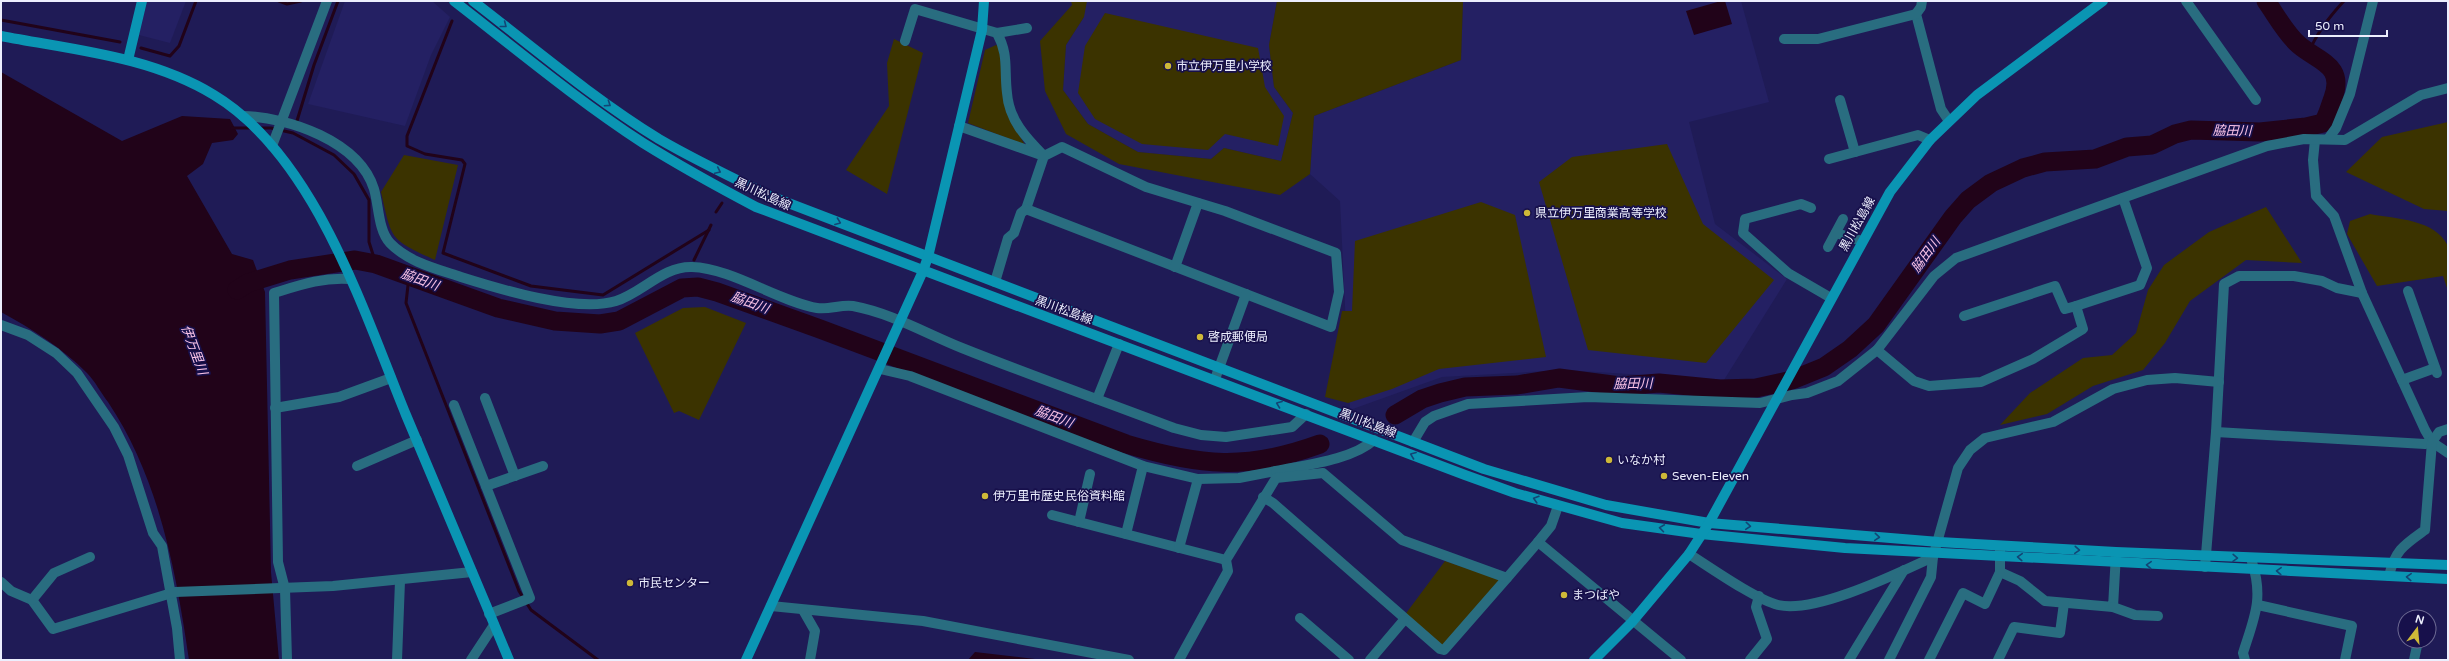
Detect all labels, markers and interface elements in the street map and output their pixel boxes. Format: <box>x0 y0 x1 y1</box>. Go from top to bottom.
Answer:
scale bar <box>2309 12 2387 38</box>
text: 50 m <box>2315 19 2344 33</box>
one-way arrow <box>500 20 507 27</box>
place label: 市立伊万里小学校 <box>1176 59 1272 73</box>
marker: 市立伊万里小学校 <box>1163 61 1173 71</box>
one-way arrow <box>603 99 610 106</box>
water label: 脇田川 <box>2212 123 2254 139</box>
one-way arrow <box>714 166 722 174</box>
street label: 黒川松島線 <box>733 175 793 213</box>
street label: 黒川松島線 <box>1836 194 1878 254</box>
place label: 県立伊万里商業高等学校 <box>1535 206 1667 220</box>
marker: 県立伊万里商業高等学校 <box>1522 208 1532 218</box>
one-way arrow <box>834 218 841 226</box>
water label: 脇田川 <box>1908 233 1945 275</box>
water label: 脇田川 <box>399 266 443 295</box>
water label: 脇田川 <box>729 289 773 318</box>
street label: 黒川松島線 <box>1033 293 1095 327</box>
water label: 伊万里川 <box>178 323 211 379</box>
place label: 啓成郵便局 <box>1208 330 1268 344</box>
marker: 啓成郵便局 <box>1195 332 1205 342</box>
water label: 脇田川 <box>1613 376 1655 392</box>
one-way arrow <box>1275 400 1282 408</box>
water label: 脇田川 <box>1033 403 1077 432</box>
street label: 黒川松島線 <box>1337 406 1399 440</box>
one-way arrow <box>1410 451 1417 459</box>
place label: いなか村 <box>1617 453 1666 467</box>
marker: いなか村 <box>1604 455 1614 465</box>
place label: Seven-Eleven <box>1672 469 1749 483</box>
marker: Seven-Eleven <box>1659 471 1669 481</box>
place label: 伊万里市歴史民俗資料館 <box>993 489 1125 503</box>
marker: 伊万里市歴史民俗資料館 <box>980 491 990 501</box>
one-way arrow <box>1532 495 1539 504</box>
one-way arrow <box>1745 521 1751 530</box>
one-way arrow <box>1659 524 1665 533</box>
one-way arrow <box>1874 532 1880 541</box>
one-way arrow <box>2074 545 2080 554</box>
one-way arrow <box>2017 552 2023 561</box>
one-way arrow <box>2232 554 2238 562</box>
one-way arrow <box>2146 560 2152 569</box>
one-way arrow <box>2276 567 2282 575</box>
one-way arrow <box>2406 573 2412 581</box>
place label: 市民センター <box>638 576 710 590</box>
marker: 市民センター <box>625 578 635 588</box>
place label: まつばや <box>1572 588 1620 602</box>
marker: まつばや <box>1559 590 1569 600</box>
north arrow <box>2397 609 2437 649</box>
text: N <box>2414 612 2426 627</box>

